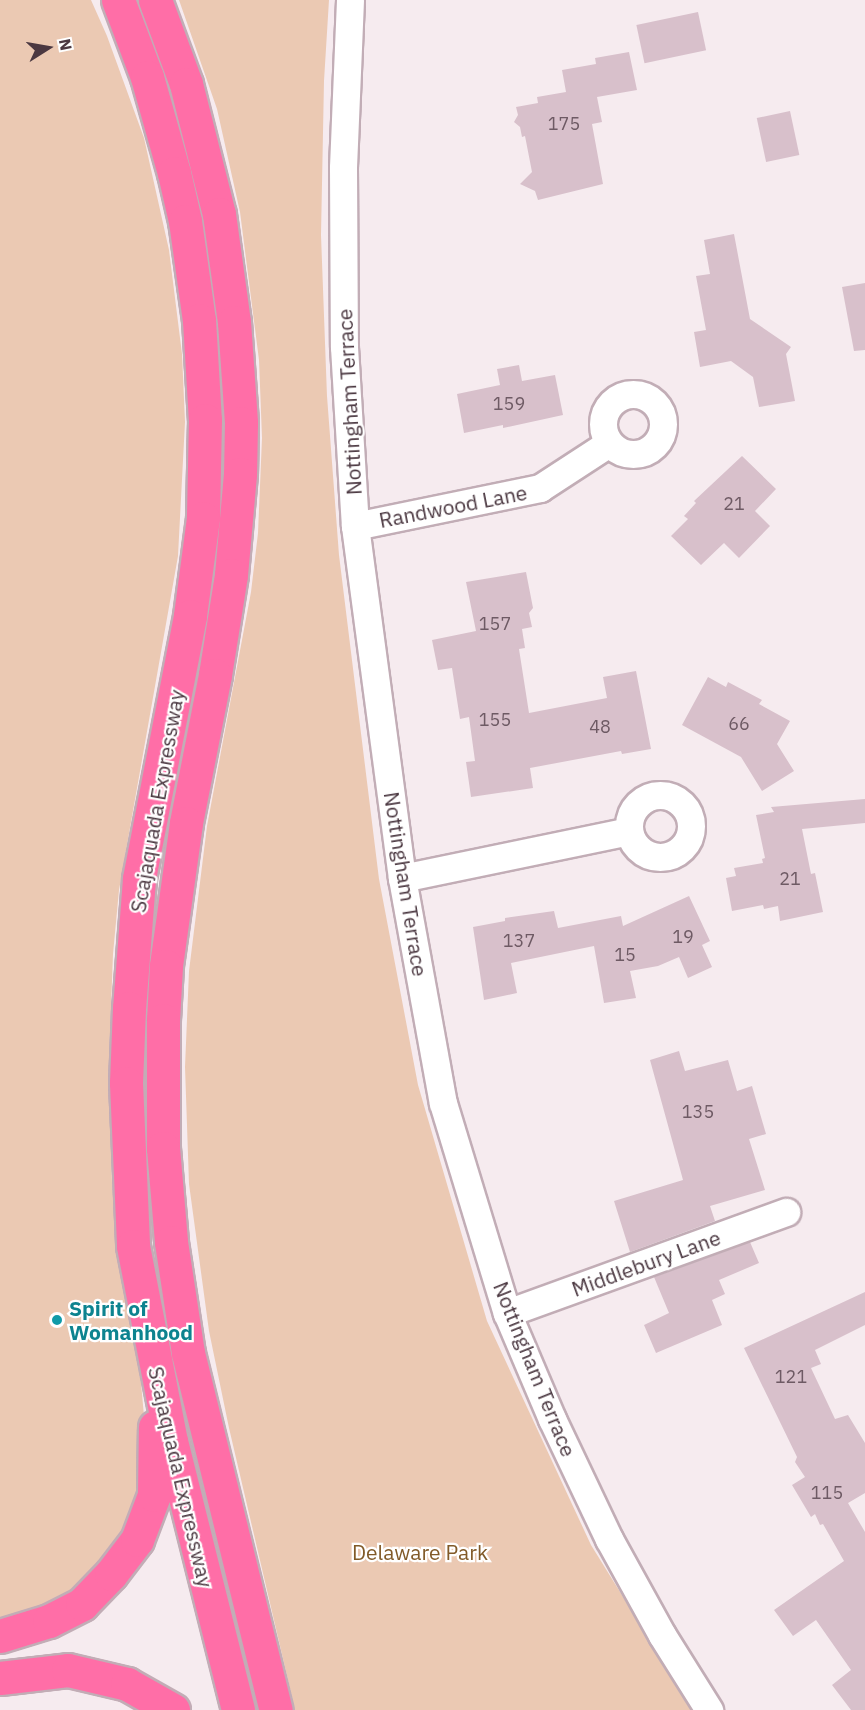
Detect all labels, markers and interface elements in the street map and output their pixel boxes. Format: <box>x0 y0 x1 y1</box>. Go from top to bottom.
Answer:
north arrow <box>18 18 78 78</box>
text: N <box>55 37 77 52</box>
house number: 175 <box>548 113 580 135</box>
street label: Nottingham Terrace <box>332 308 366 496</box>
house number: 159 <box>493 393 525 415</box>
street label: Randwood Lane <box>377 479 529 533</box>
house number: 21 <box>723 493 745 515</box>
house number: 157 <box>479 613 511 635</box>
street label: Scajaquada Expressway <box>125 688 189 914</box>
house number: 155 <box>479 709 511 731</box>
house number: 66 <box>728 713 750 735</box>
house number: 48 <box>589 716 611 738</box>
street label: Nottingham Terrace <box>379 790 433 978</box>
house number: 21 <box>779 868 801 890</box>
house number: 19 <box>672 926 694 948</box>
house number: 137 <box>503 930 535 952</box>
house number: 15 <box>614 944 636 966</box>
house number: 135 <box>682 1101 714 1123</box>
street label: Middlebury Lane <box>568 1224 724 1302</box>
street label: Nottingham Terrace <box>488 1278 582 1460</box>
place label: Spirit of Womanhood <box>69 1295 193 1345</box>
marker: Spirit of Womanhood <box>50 1313 64 1327</box>
street label: Scajaquada Expressway <box>143 1364 219 1590</box>
house number: 121 <box>775 1366 807 1388</box>
house number: 115 <box>811 1482 843 1504</box>
park label: Delaware Park <box>352 1539 488 1565</box>

